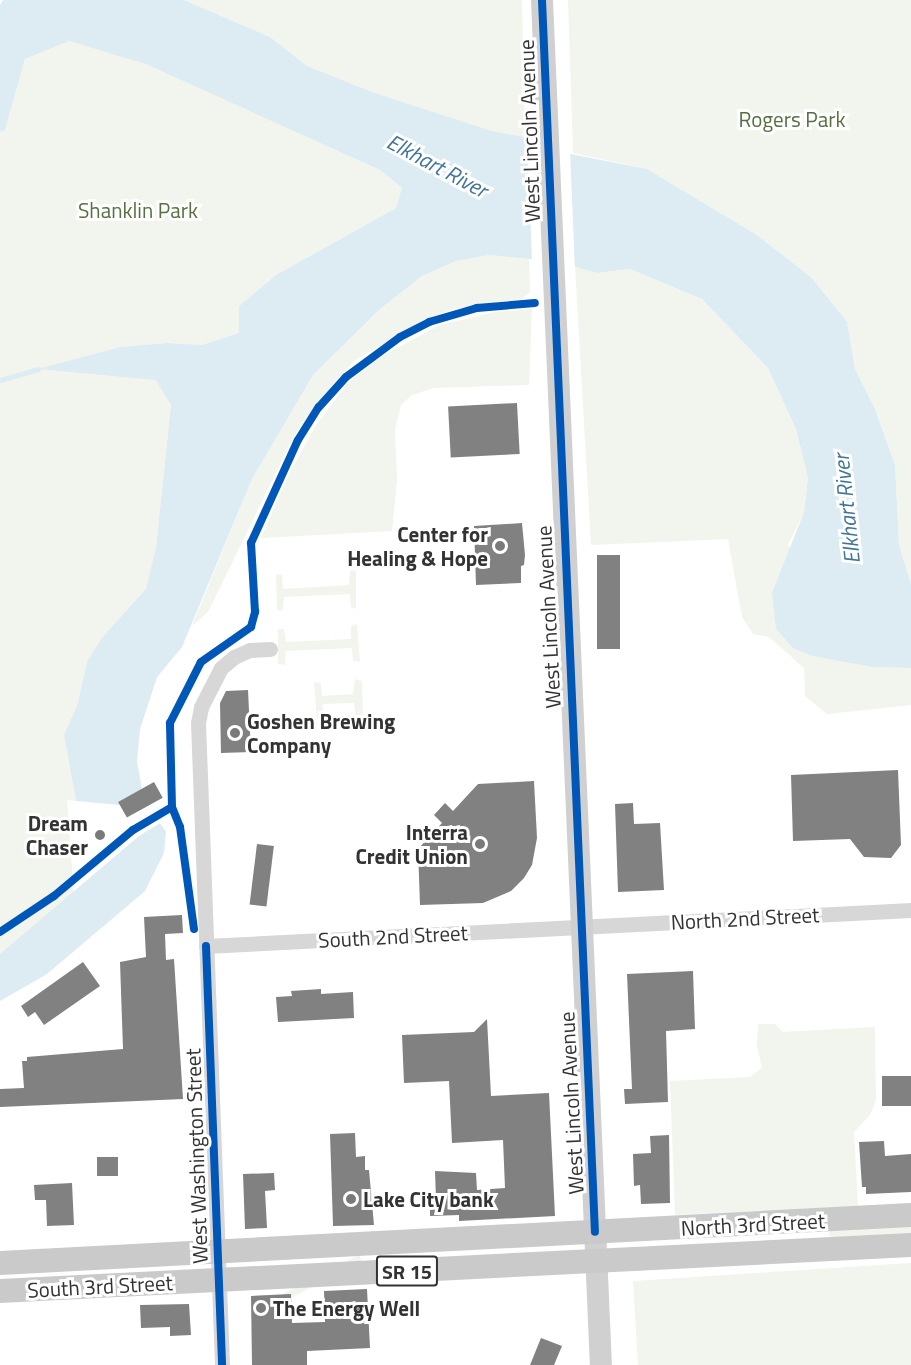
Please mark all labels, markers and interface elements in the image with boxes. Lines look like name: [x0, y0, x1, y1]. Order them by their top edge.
street label: West Lincoln Avenue: [513, 39, 545, 223]
park label: Rogers Park: [738, 106, 846, 132]
water label: Elkhart River: [382, 128, 492, 204]
park label: Shanklin Park: [78, 197, 198, 223]
water label: Elkhart River: [828, 453, 866, 565]
place label: Center for Healing & Hope: [347, 521, 488, 571]
street label: West Lincoln Avenue: [531, 525, 565, 709]
marker: Center for Healing & Hope: [493, 539, 507, 553]
place label: Goshen Brewing Company: [247, 708, 395, 758]
marker: Goshen Brewing Company: [228, 726, 242, 740]
place label: Dream Chaser: [26, 810, 88, 860]
place label: Interra Credit Union: [355, 819, 468, 869]
marker: Dream Chaser: [93, 828, 107, 842]
marker: Interra Credit Union: [473, 837, 487, 851]
street label: North 2nd Street: [670, 902, 820, 934]
street label: South 2nd Street: [318, 919, 468, 953]
street label: West Lincoln Avenue: [554, 1011, 588, 1195]
street label: West Washington Street: [180, 1048, 212, 1264]
place label: Lake City bank: [363, 1186, 494, 1212]
marker: Lake City bank: [344, 1192, 358, 1206]
street label: North 3rd Street: [680, 1208, 826, 1240]
road number: SR 15: [376, 1254, 438, 1288]
street label: South 3rd Street: [27, 1270, 173, 1302]
place label: The Energy Well: [273, 1295, 420, 1321]
marker: The Energy Well: [254, 1301, 268, 1315]

